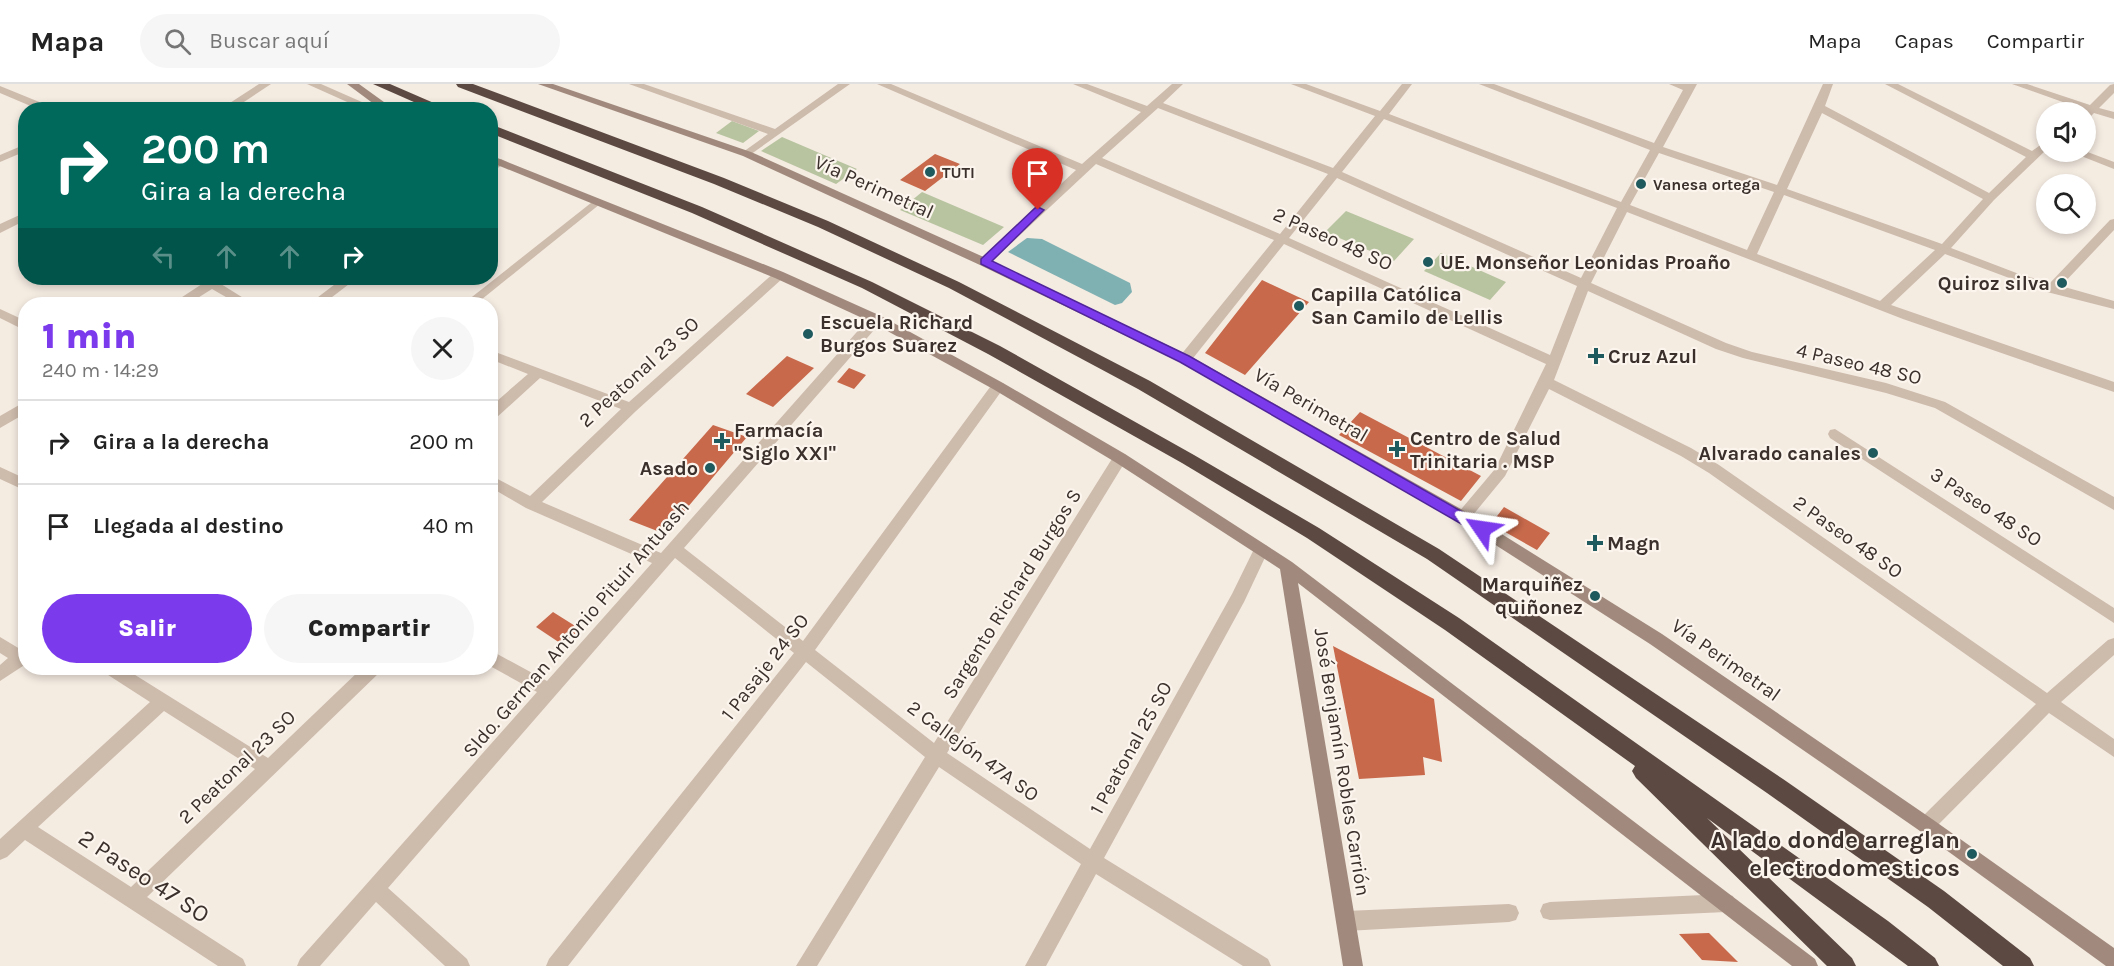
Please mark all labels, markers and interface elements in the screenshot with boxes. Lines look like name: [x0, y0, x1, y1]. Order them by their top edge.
search box: [140, 14, 560, 68]
text: Mapa: [30, 25, 104, 58]
icon: search: [161, 25, 194, 58]
text: Buscar aquí: [209, 28, 329, 54]
text: Mapa: [1808, 29, 1862, 53]
text: Capas: [1895, 29, 1954, 53]
text: Compartir: [1987, 29, 2084, 53]
map controls: [2036, 102, 2096, 234]
button: sound: [2036, 102, 2096, 162]
text: 200 m: [141, 124, 270, 174]
icon: right: [42, 126, 120, 204]
pin: [1012, 148, 1063, 210]
street label: Vía Perimetral: [811, 150, 937, 224]
icon: arrive: [1021, 157, 1054, 190]
place label: TUTI: [942, 163, 975, 182]
marker: TUTI: [923, 165, 937, 179]
button: search: [2036, 174, 2096, 234]
text: Gira a la derecha: [141, 175, 346, 207]
place label: Vanesa ortega: [1653, 175, 1760, 194]
marker: Vanesa ortega: [1634, 177, 1648, 191]
street label: 2 Paseo 48 SO: [1270, 202, 1396, 276]
icon: left: [147, 240, 180, 273]
icon: ahead: [210, 240, 243, 273]
icon: ahead: [273, 240, 306, 273]
icon: right: [336, 240, 369, 273]
place label: UE. Monseñor Leonidas Proaño: [1440, 251, 1731, 274]
marker: UE. Monseñor Leonidas Proaño: [1421, 255, 1435, 269]
place label: Quiroz silva: [1938, 272, 2050, 295]
marker: Quiroz silva: [2055, 276, 2069, 290]
place label: Capilla Católica San Camilo de Lellis: [1311, 283, 1503, 329]
marker: Capilla Católica San Camilo de Lellis: [1292, 299, 1306, 313]
place label: Escuela Richard Burgos Suarez: [820, 311, 973, 357]
street label: 2 Peatonal 23 SO: [574, 312, 704, 432]
text: 1 min: [42, 315, 136, 357]
button: close: [411, 317, 474, 380]
marker: Escuela Richard Burgos Suarez: [801, 327, 815, 341]
street label: 4 Paseo 48 SO: [1794, 338, 1924, 390]
place label: Cruz Azul: [1608, 345, 1697, 368]
marker: Cruz Azul: [1589, 349, 1603, 363]
text: 240 m · 14:29: [42, 359, 159, 382]
street label: Vía Perimetral: [1250, 363, 1372, 447]
place label: Farmacía "Siglo XXI": [734, 419, 836, 465]
icon: right: [42, 426, 75, 459]
place label: Centro de Salud Trinitaria . MSP: [1410, 427, 1561, 473]
text: Gira a la derecha: [93, 429, 269, 455]
text: 200 m: [409, 429, 474, 455]
marker: Farmacía "Siglo XXI": [715, 434, 729, 448]
marker: Centro de Salud Trinitaria . MSP: [1388, 440, 1406, 458]
place label: Alvarado canales: [1698, 442, 1861, 465]
marker: Alvarado canales: [1866, 446, 1880, 460]
place label: Asado: [640, 457, 698, 480]
marker: Asado: [703, 461, 717, 475]
street label: 3 Paseo 48 SO: [1926, 462, 2046, 552]
street label: Sargento Richard Burgos S: [938, 485, 1086, 703]
street label: 2 Paseo 48 SO: [1789, 491, 1907, 583]
street label: Sldo. German Antonio Pituir Antuash: [458, 496, 694, 762]
position arrow: [1450, 497, 1514, 561]
icon: arrive: [42, 510, 75, 543]
text: Llegada al destino: [93, 513, 284, 539]
text: 40 m: [423, 513, 474, 539]
place label: Magn: [1607, 532, 1660, 555]
marker: Magn: [1588, 536, 1602, 550]
place label: Marquiñez quiñonez: [1482, 573, 1583, 619]
marker: Marquiñez quiñonez: [1588, 589, 1602, 603]
button: Salir: [42, 594, 252, 663]
button: Compartir: [264, 594, 474, 663]
street label: 1 Pasaje 24 SO: [716, 609, 814, 725]
street label: Vía Perimetral: [1667, 614, 1785, 706]
street label: José Benjamín Robles Carrión: [1309, 626, 1375, 898]
street label: 1 Peatonal 25 SO: [1085, 678, 1177, 818]
street label: 2 Callejón 47A SO: [903, 696, 1043, 806]
street label: 2 Peatonal 23 SO: [174, 705, 300, 829]
street label: 2 Paseo 47 SO: [73, 823, 215, 929]
place label: A lado donde arreglan electrodomesticos: [1711, 826, 1960, 882]
marker: A lado donde arreglan electrodomesticos: [1965, 847, 1979, 861]

